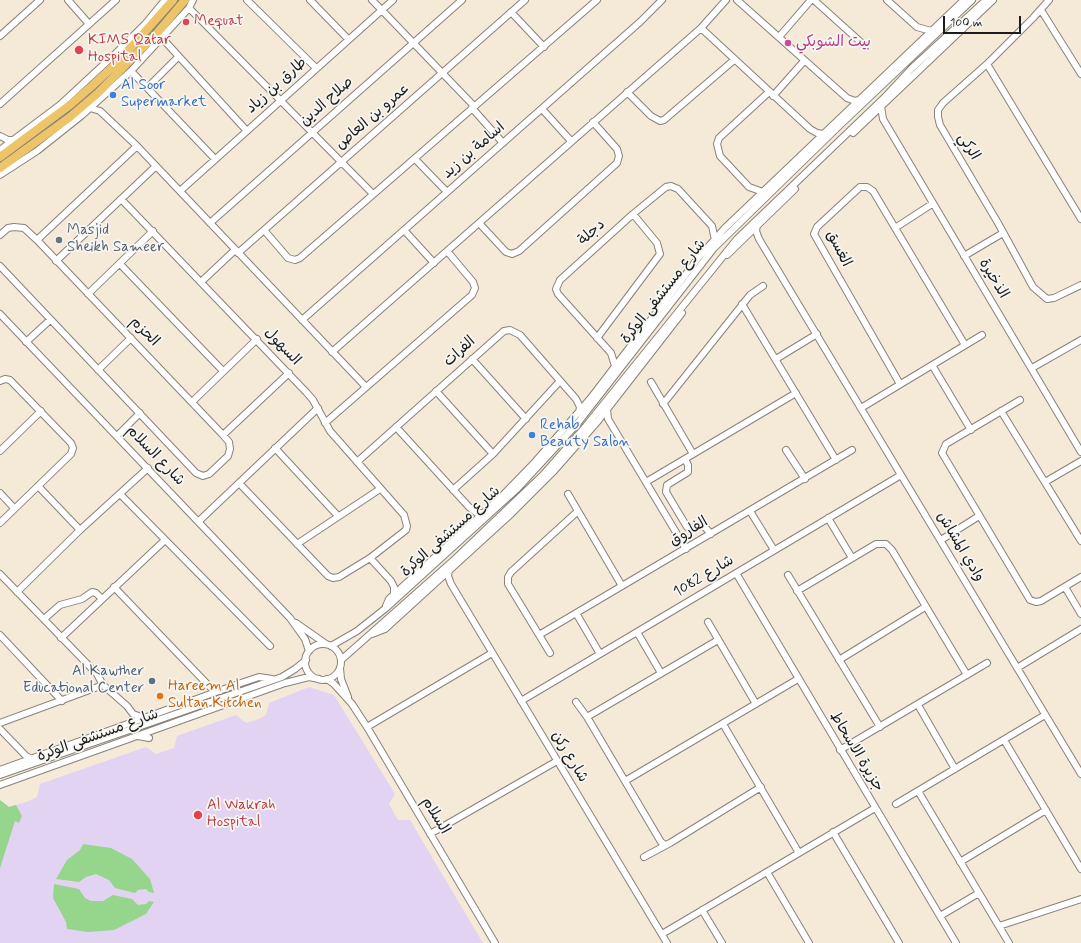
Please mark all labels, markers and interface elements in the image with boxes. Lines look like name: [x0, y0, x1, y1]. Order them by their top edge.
scale bar: [945, 8, 1023, 34]
place label: Mequat: [194, 13, 243, 31]
text: 100 m: [950, 15, 982, 31]
marker: Mequat: [181, 17, 191, 27]
place label: KIMS Qatar Hospital: [88, 32, 171, 67]
place label: بيت الشوبكي: [796, 34, 871, 52]
marker: بيت الشوبكي: [783, 38, 793, 48]
marker: KIMS Qatar Hospital: [73, 44, 85, 56]
street label: طارق بن زياد: [243, 54, 311, 118]
street label: صلاح الدين: [297, 73, 357, 131]
place label: Al Soor Supermarket: [121, 77, 207, 112]
street label: عمرو بن العاص: [332, 80, 414, 154]
marker: Al Soor Supermarket: [108, 90, 118, 100]
street label: اسامة بن زيد: [439, 119, 509, 183]
street label: الركي: [953, 130, 983, 164]
street label: دجلة: [575, 216, 609, 250]
place label: Masjid Sheikh Sameer: [67, 222, 164, 257]
street label: الغسق: [821, 228, 855, 270]
marker: Masjid Sheikh Sameer: [54, 235, 64, 245]
street label: شارع مستشفى الوكرة: [618, 236, 710, 348]
street label: الذخيرة: [974, 256, 1012, 302]
street label: الحزم: [125, 313, 163, 351]
street label: السهول: [260, 324, 304, 370]
street label: الفرات: [440, 333, 480, 371]
place label: Rehab Beauty Salon: [540, 417, 630, 452]
street label: شارع السلام: [122, 422, 188, 490]
marker: Rehab Beauty Salon: [527, 430, 537, 440]
street label: شارع مستشفى الوكرة: [398, 483, 504, 581]
street label: وادي المشاش: [932, 509, 988, 585]
street label: الفاروق: [666, 513, 712, 551]
street label: شارع 1082: [671, 552, 737, 602]
place label: Al Kawther Educational Center: [23, 663, 144, 698]
marker: Al Kawther Educational Center: [147, 676, 157, 686]
place label: Hareem Al Sultan Kitchen: [168, 678, 262, 713]
marker: Hareem Al Sultan Kitchen: [155, 691, 165, 701]
street label: شارع مستشفى الوكرة: [35, 706, 161, 766]
street label: جزيرة الاسحاط: [825, 709, 887, 795]
street label: شارع ركن: [547, 728, 591, 786]
street label: السلام: [417, 794, 453, 838]
place label: Al Wakrah Hospital: [207, 797, 276, 832]
marker: Al Wakrah Hospital: [192, 809, 204, 821]

